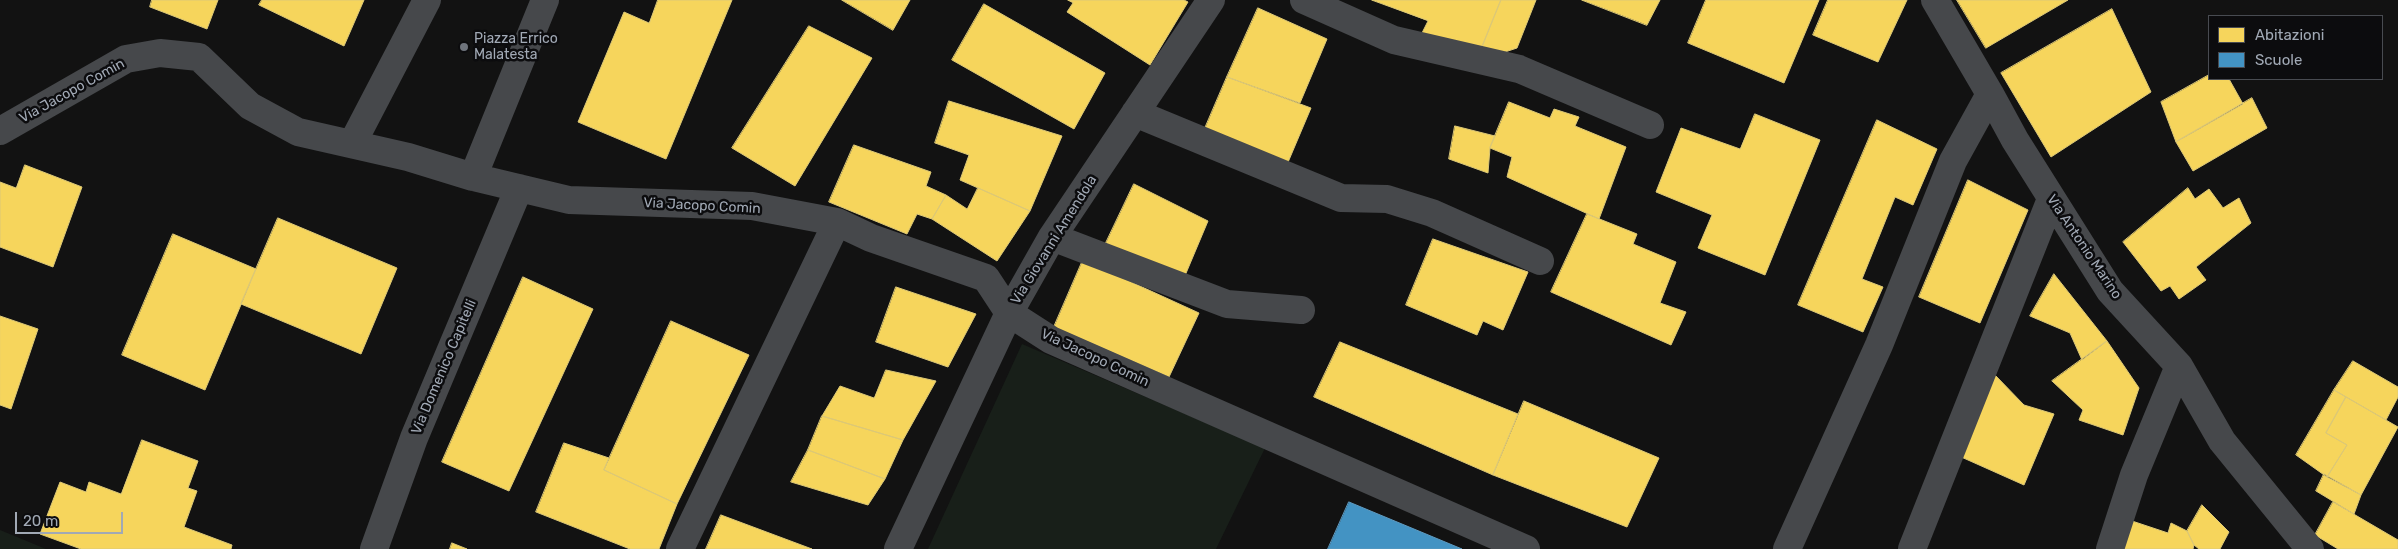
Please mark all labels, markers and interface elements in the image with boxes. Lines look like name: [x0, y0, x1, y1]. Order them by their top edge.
legend: [2208, 15, 2383, 80]
text: Abitazioni: [2255, 26, 2324, 44]
place label: Piazza Errico Malatesta: [474, 31, 558, 64]
marker: Piazza Errico Malatesta: [458, 41, 470, 53]
text: Scuole: [2255, 51, 2302, 69]
street label: Via Jacopo Comin: [17, 55, 127, 127]
street label: Via Giovanni Amendola: [1007, 172, 1101, 308]
street label: Via Antonio Marino: [2043, 192, 2125, 302]
street label: Via Jacopo Comin: [643, 195, 761, 217]
street label: Via Domenico Capitelli: [408, 297, 480, 437]
street label: Via Jacopo Comin: [1038, 326, 1152, 390]
scale bar: [18, 502, 125, 534]
text: 20 m: [23, 512, 58, 530]

